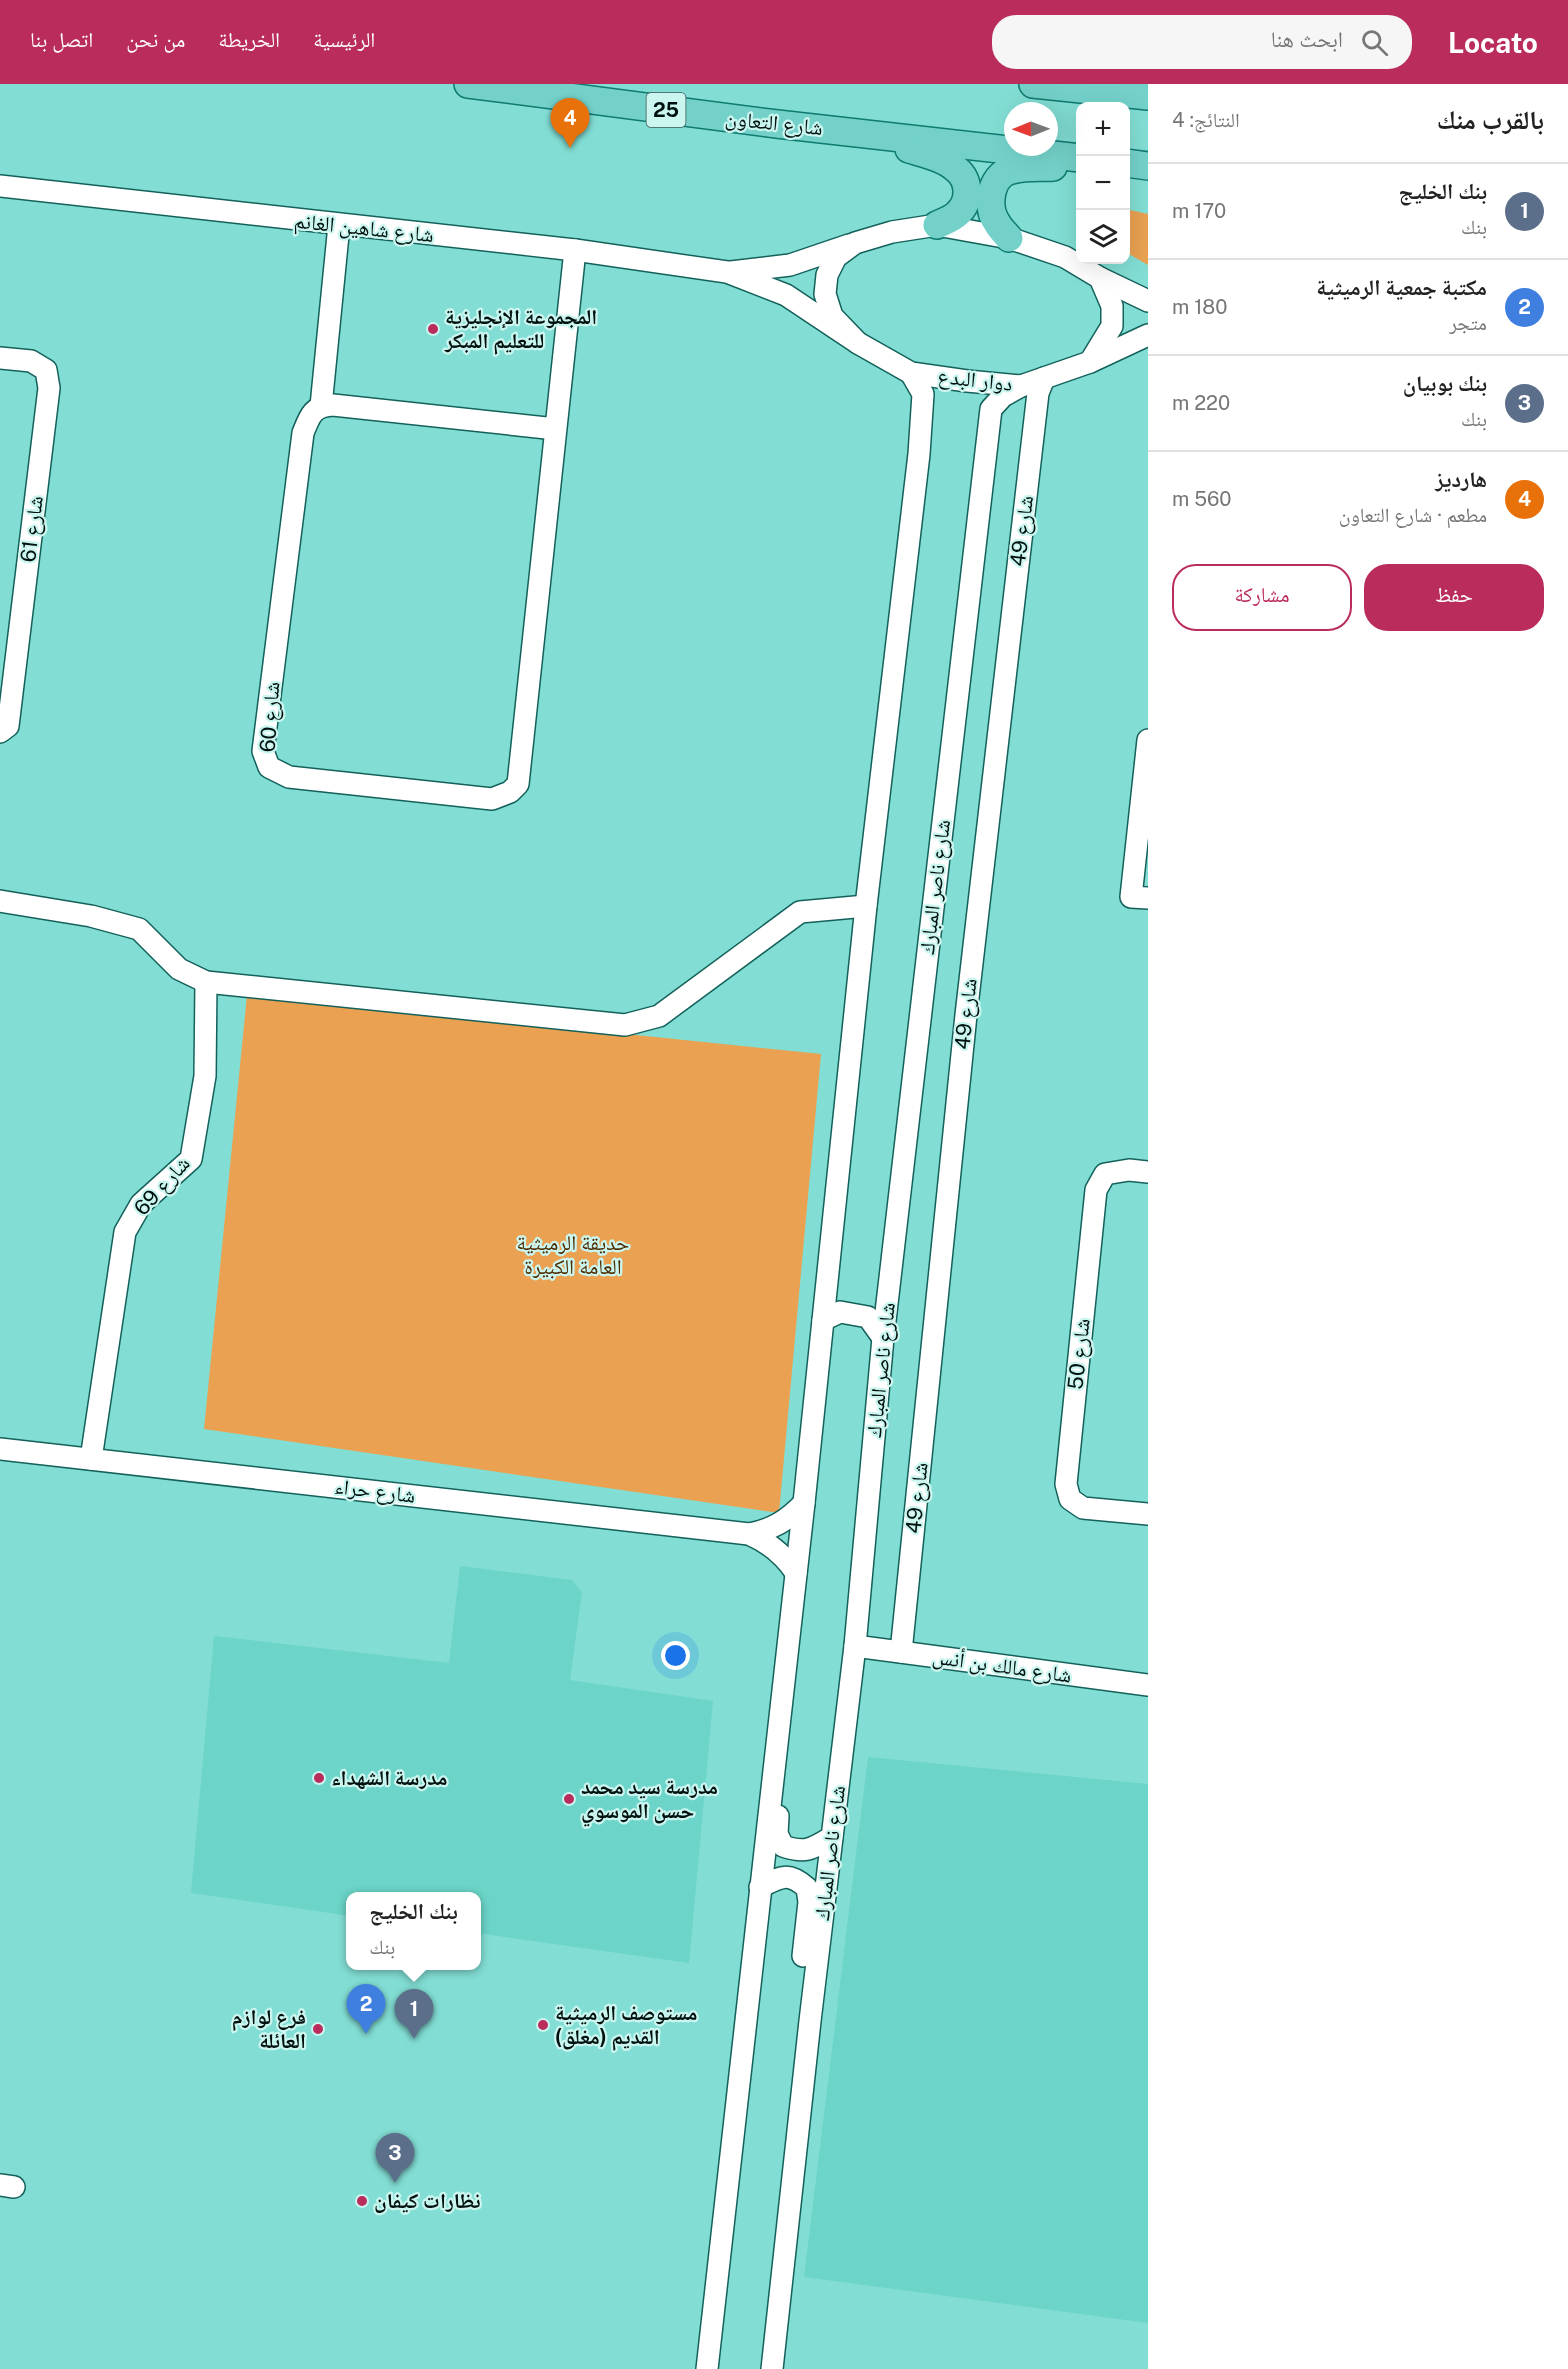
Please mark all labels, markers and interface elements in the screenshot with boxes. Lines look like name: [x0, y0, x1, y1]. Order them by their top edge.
search box: [992, 15, 1412, 69]
text: ابحث هنا: [1271, 26, 1343, 52]
icon: search: [1358, 26, 1391, 59]
text: Locato: [1448, 26, 1538, 59]
text: اتصل بنا: [30, 27, 93, 52]
text: من نحن: [126, 27, 185, 52]
text: الخريطة: [218, 27, 280, 52]
text: الرئيسية: [313, 27, 375, 52]
road number: 25: [646, 93, 686, 127]
pin: 4: [550, 98, 590, 148]
north arrow: [1004, 102, 1058, 156]
map controls: [1076, 102, 1130, 264]
button: +: [1076, 102, 1130, 156]
text: بالقرب منك: [1437, 104, 1544, 135]
street label: شارع التعاون: [724, 105, 824, 141]
text: النتائج: 4: [1172, 108, 1240, 132]
button: −: [1076, 156, 1130, 210]
text: بنك الخليج: [1398, 178, 1487, 204]
text: 170 m: [1172, 199, 1226, 223]
text: 1: [1520, 199, 1529, 223]
street label: شارع شاهين الغانم: [293, 208, 435, 249]
button: layers: [1076, 210, 1130, 264]
text: بنك: [1461, 215, 1487, 239]
text: مكتبة جمعية الرميثية: [1316, 274, 1487, 300]
text: 180 m: [1172, 295, 1227, 319]
text: 2: [1518, 295, 1531, 319]
place label: المجموعة الإنجليزية للتعليم المبكر: [444, 304, 597, 355]
text: متجر: [1449, 311, 1487, 335]
marker: المجموعة الإنجليزية للتعليم المبكر: [426, 322, 440, 336]
street label: دوار البدع: [936, 363, 1014, 397]
text: بنك بوبيان: [1403, 370, 1487, 396]
text: 220 m: [1172, 391, 1230, 415]
text: 3: [1518, 391, 1531, 415]
text: بنك: [1461, 407, 1487, 431]
text: هارديز: [1435, 466, 1487, 492]
text: 560 m: [1172, 487, 1232, 511]
text: 4: [1518, 487, 1531, 511]
street label: شارع 61: [15, 494, 49, 564]
street label: شارع 49: [1005, 494, 1039, 568]
text: مطعم · شارع التعاون: [1339, 503, 1487, 527]
button: مشاركة: [1172, 564, 1352, 631]
button: حفظ: [1364, 564, 1544, 631]
street label: شارع 60: [255, 681, 285, 753]
street label: شارع ناصر المبارك: [914, 818, 956, 956]
street label: شارع 49: [949, 977, 983, 1051]
street label: شارع 69: [129, 1151, 195, 1221]
park label: حديقة الرميثية العامة الكبيرة: [517, 1230, 629, 1279]
street label: شارع ناصر المبارك: [861, 1301, 901, 1439]
street label: شارع 50: [1062, 1317, 1096, 1391]
street label: شارع 49: [900, 1461, 934, 1535]
street label: شارع حراء: [333, 1473, 417, 1509]
your location: [661, 1641, 690, 1670]
street label: شارع مالك بن أنس: [931, 1643, 1073, 1689]
place label: مدرسة الشهداء: [331, 1765, 447, 1790]
marker: مدرسة الشهداء: [312, 1771, 326, 1785]
place label: مدرسة سيد محمد حسن الموسوي: [581, 1774, 718, 1827]
street label: شارع ناصر المبارك: [809, 1784, 851, 1922]
marker: مدرسة سيد محمد حسن الموسوي: [562, 1792, 576, 1806]
popup: [346, 1892, 481, 1970]
text: بنك الخليج: [369, 1898, 458, 1924]
text: بنك: [369, 1935, 395, 1959]
pin: 2: [346, 1984, 386, 2034]
pin: 1: [394, 1990, 434, 2039]
place label: مستوصف الرميثية القديم (مغلق): [555, 2000, 698, 2051]
place label: فرع لوازم العائلة: [232, 2004, 306, 2053]
marker: مستوصف الرميثية القديم (مغلق): [536, 2018, 550, 2032]
marker: فرع لوازم العائلة: [311, 2022, 325, 2036]
pin: 3: [376, 2134, 414, 2183]
place label: نظارات كيفان: [374, 2188, 480, 2213]
marker: نظارات كيفان: [355, 2194, 369, 2208]

